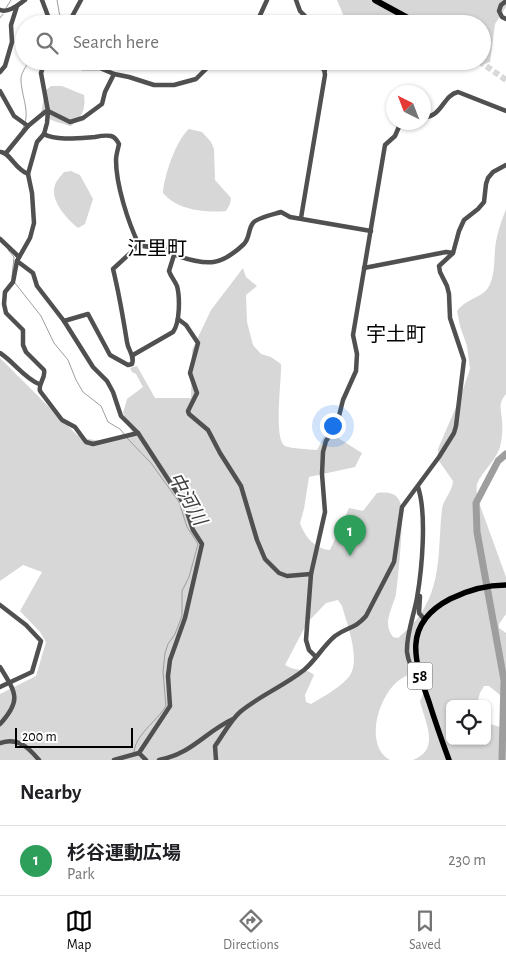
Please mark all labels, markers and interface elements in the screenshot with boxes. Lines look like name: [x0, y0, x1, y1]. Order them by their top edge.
search box: [15, 15, 491, 70]
icon: search: [33, 29, 61, 57]
text: Search here: [73, 33, 159, 52]
north arrow: [386, 85, 431, 130]
district label: 江里町: [127, 238, 187, 259]
district label: 宇土町: [366, 323, 426, 345]
your location: [320, 413, 346, 439]
water label: 中河川: [165, 469, 211, 530]
pin: 1: [334, 515, 366, 556]
road number: 58: [408, 662, 432, 689]
map controls: [446, 700, 491, 745]
button: locate: [446, 700, 491, 745]
scale bar: [15, 725, 132, 748]
text: 200 m: [22, 730, 57, 744]
text: Nearby: [20, 782, 81, 803]
text: 杉谷運動広場: [67, 844, 181, 863]
text: 1: [33, 852, 39, 868]
text: 230 m: [448, 852, 486, 868]
text: Park: [67, 866, 95, 882]
tab: Map: [65, 907, 93, 954]
tab: Directions: [223, 907, 279, 954]
tab: Saved: [409, 907, 441, 954]

